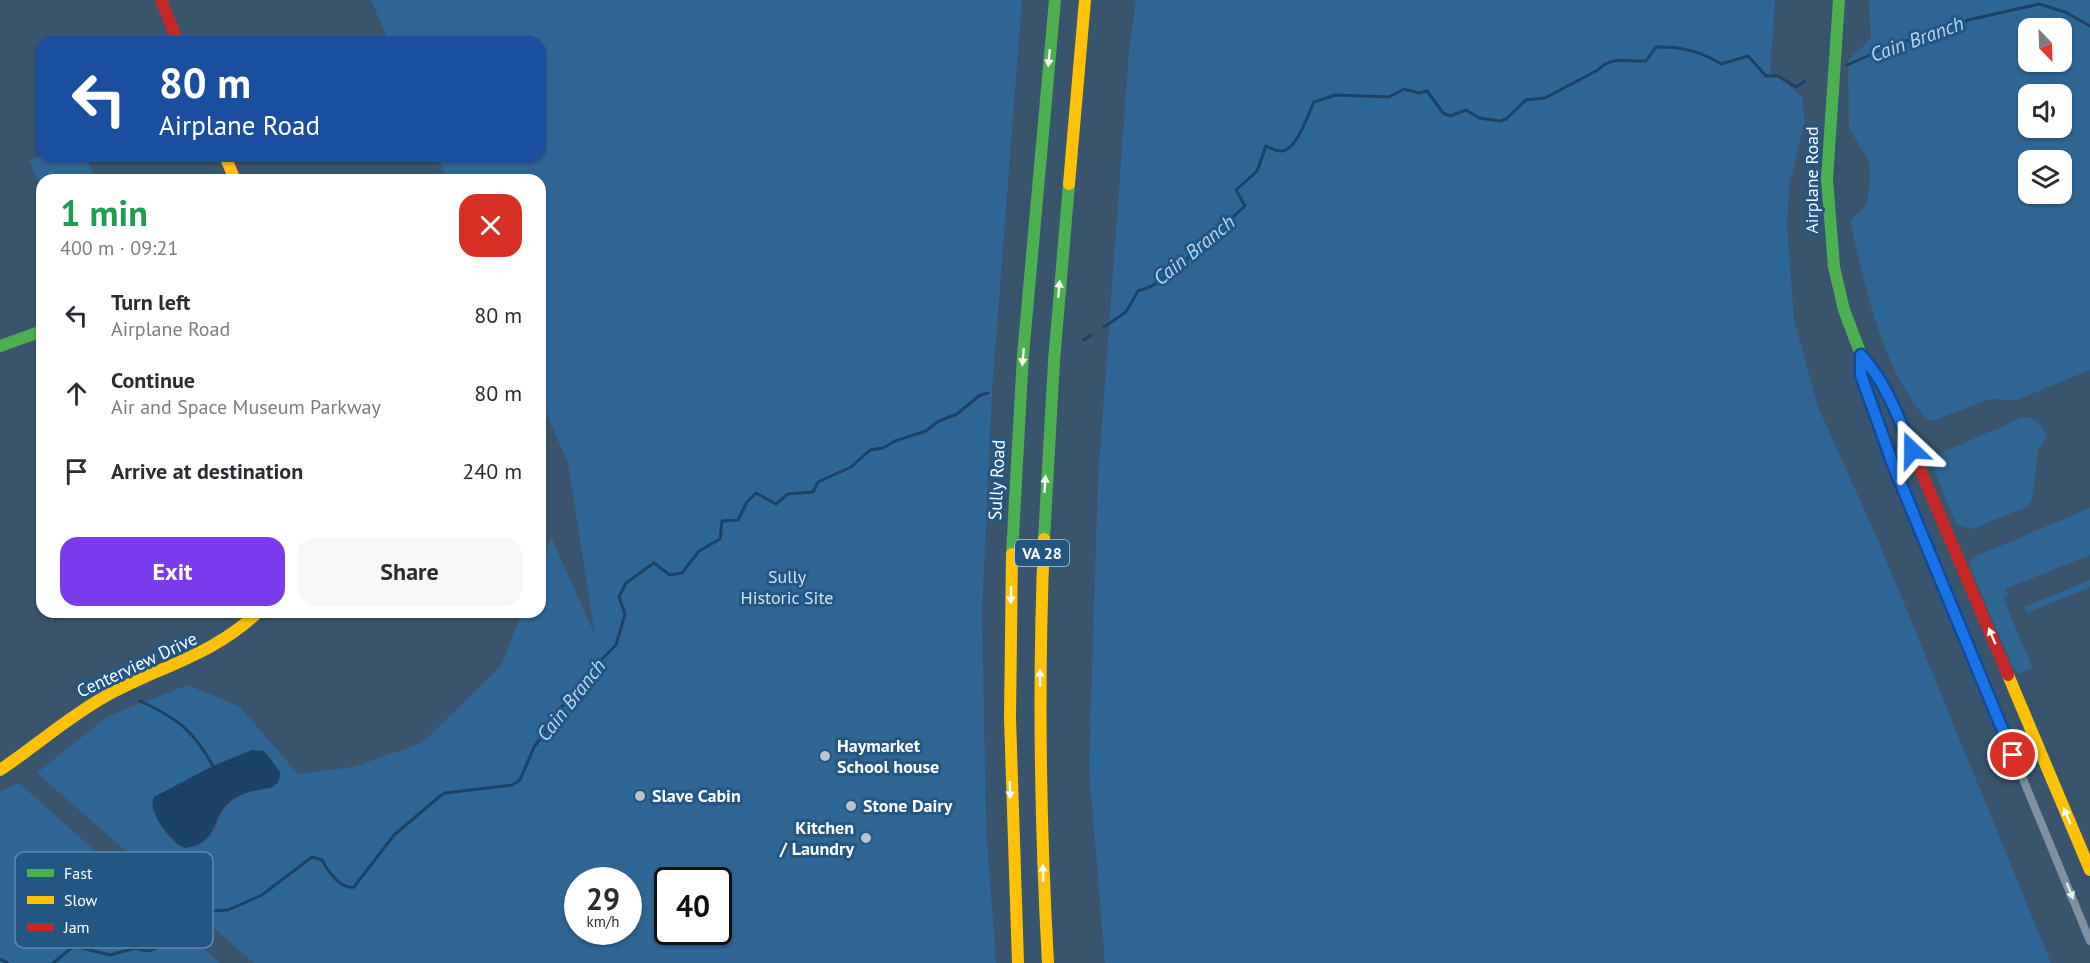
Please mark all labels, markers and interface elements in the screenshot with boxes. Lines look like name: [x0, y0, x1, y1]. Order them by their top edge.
water label: Cain Branch: [1867, 10, 1967, 68]
north arrow: [2018, 18, 2072, 72]
map controls: [2018, 18, 2072, 204]
one-way arrow: [1044, 49, 1054, 68]
text: 80 m: [159, 55, 251, 110]
icon: left: [60, 60, 138, 138]
button: sound: [2018, 84, 2072, 138]
text: Airplane Road: [159, 108, 320, 142]
street label: Airplane Road: [1800, 126, 1823, 234]
button: layers: [2018, 150, 2072, 204]
text: 1 min: [60, 189, 148, 236]
button: close: [459, 194, 522, 257]
water label: Cain Branch: [1148, 209, 1240, 291]
text: 400 m · 09:21: [60, 235, 178, 261]
one-way arrow: [1054, 280, 1064, 299]
text: Turn left: [111, 288, 191, 316]
icon: left: [60, 299, 93, 332]
text: 80 m: [474, 301, 522, 329]
text: Airplane Road: [111, 316, 230, 342]
one-way arrow: [1018, 348, 1027, 367]
text: Continue: [111, 366, 195, 394]
icon: ahead: [60, 377, 93, 410]
text: 80 m: [474, 379, 522, 407]
text: Air and Space Museum Parkway: [111, 394, 381, 420]
position arrow: [1880, 418, 1944, 482]
street label: Sully Road: [983, 439, 1010, 521]
icon: arrive: [60, 455, 93, 488]
text: Arrive at destination: [111, 457, 303, 485]
text: 240 m: [462, 457, 522, 485]
one-way arrow: [1040, 474, 1049, 493]
button: Exit: [60, 537, 285, 606]
button: Share: [297, 537, 522, 606]
road number: VA 28: [1015, 540, 1069, 566]
park label: Sully Historic Site: [741, 565, 833, 609]
one-way arrow: [1006, 586, 1015, 605]
street label: Centerview Drive: [73, 627, 201, 702]
one-way arrow: [1987, 627, 1997, 645]
water label: Cain Branch: [531, 654, 611, 746]
one-way arrow: [1035, 669, 1045, 688]
pin: [1987, 729, 2038, 780]
place label: Haymarket School house: [837, 734, 939, 778]
icon: arrive: [1996, 738, 2029, 771]
marker: Haymarket School house: [818, 749, 832, 763]
one-way arrow: [1005, 781, 1015, 800]
place label: Slave Cabin: [652, 784, 741, 807]
marker: Slave Cabin: [633, 789, 647, 803]
place label: Stone Dairy: [863, 794, 953, 817]
marker: Stone Dairy: [844, 799, 858, 813]
one-way arrow: [2062, 807, 2071, 825]
place label: Kitchen / Laundry: [779, 816, 854, 860]
marker: Kitchen / Laundry: [859, 831, 873, 845]
legend: [15, 852, 213, 948]
text: Fast: [64, 863, 93, 883]
one-way arrow: [1038, 864, 1048, 883]
speed limit sign: 40: [654, 867, 732, 945]
text: 29: [586, 879, 620, 918]
one-way arrow: [2065, 883, 2075, 901]
text: Slow: [64, 890, 98, 910]
text: km/h: [587, 912, 619, 931]
text: Jam: [63, 917, 90, 937]

